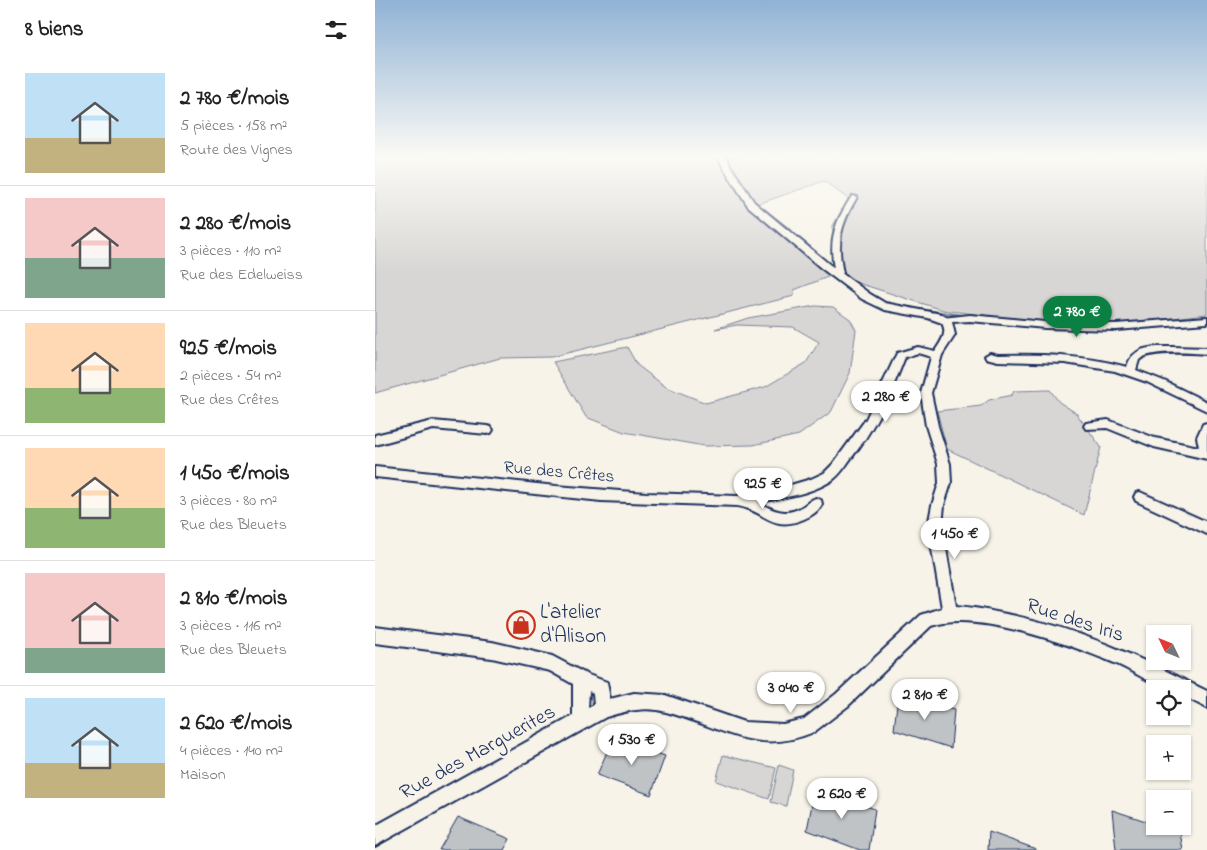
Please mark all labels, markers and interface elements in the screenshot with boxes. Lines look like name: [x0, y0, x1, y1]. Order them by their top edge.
text: 8 biens: [25, 15, 83, 45]
icon: filters: [322, 16, 350, 44]
text: 2 780 €/mois: [180, 84, 289, 114]
icon: home: [65, 93, 125, 153]
text: 5 pièces · 158 m²: [180, 114, 287, 138]
text: Route des Vignes: [180, 138, 293, 162]
text: 2 280 €/mois: [180, 209, 291, 239]
icon: home: [65, 218, 125, 278]
text: 3 pièces · 110 m²: [180, 239, 281, 263]
text: Rue des Edelweiss: [180, 263, 303, 287]
pin: 2 780 €: [1031, 296, 1123, 338]
text: 2 780 €: [1054, 300, 1100, 324]
text: 925 €/mois: [180, 334, 277, 364]
icon: home: [65, 343, 125, 403]
text: 2 pièces · 54 m²: [180, 364, 281, 388]
pin: 2 280 €: [840, 380, 932, 423]
text: 2 280 €: [862, 385, 910, 409]
text: Rue des Crêtes: [180, 388, 279, 412]
street label: Rue des Crêtes: [502, 455, 616, 491]
text: 1 450 €/mois: [180, 459, 290, 489]
icon: home: [65, 468, 125, 528]
pin: 925 €: [728, 468, 798, 510]
text: 925 €: [744, 472, 782, 496]
text: 3 pièces · 80 m²: [180, 489, 277, 513]
text: Rue des Bleuets: [180, 513, 287, 537]
pin: 1 450 €: [909, 518, 1001, 560]
text: 1 450 €: [932, 522, 978, 546]
text: 2 810 €/mois: [180, 584, 287, 614]
street label: Rue des Iris: [1022, 591, 1128, 651]
icon: home: [65, 593, 125, 653]
place label: L'atelier d'Alison: [540, 598, 606, 652]
shop icon: L'atelier d'Alison: [506, 610, 536, 640]
text: 3 pièces · 116 m²: [180, 614, 282, 638]
north arrow: [1146, 625, 1191, 670]
map controls: [1146, 625, 1191, 835]
text: Rue des Bleuets: [180, 638, 287, 662]
pin: 3 040 €: [745, 672, 837, 714]
text: 3 040 €: [768, 676, 814, 700]
pin: 2 810 €: [879, 678, 971, 721]
button: locate: [1146, 680, 1191, 725]
text: 2 810 €: [902, 683, 948, 707]
street label: Rue des Marguerites: [395, 698, 562, 810]
text: 2 620 €/mois: [180, 709, 293, 739]
icon: home: [65, 718, 125, 778]
pin: 1 530 €: [586, 724, 678, 766]
text: 1 530 €: [609, 728, 655, 752]
button: +: [1146, 735, 1191, 780]
text: 4 pièces · 140 m²: [180, 739, 283, 763]
text: Maison: [180, 763, 226, 787]
pin: 2 620 €: [796, 778, 888, 820]
text: 2 620 €: [817, 782, 867, 806]
button: −: [1146, 790, 1191, 835]

